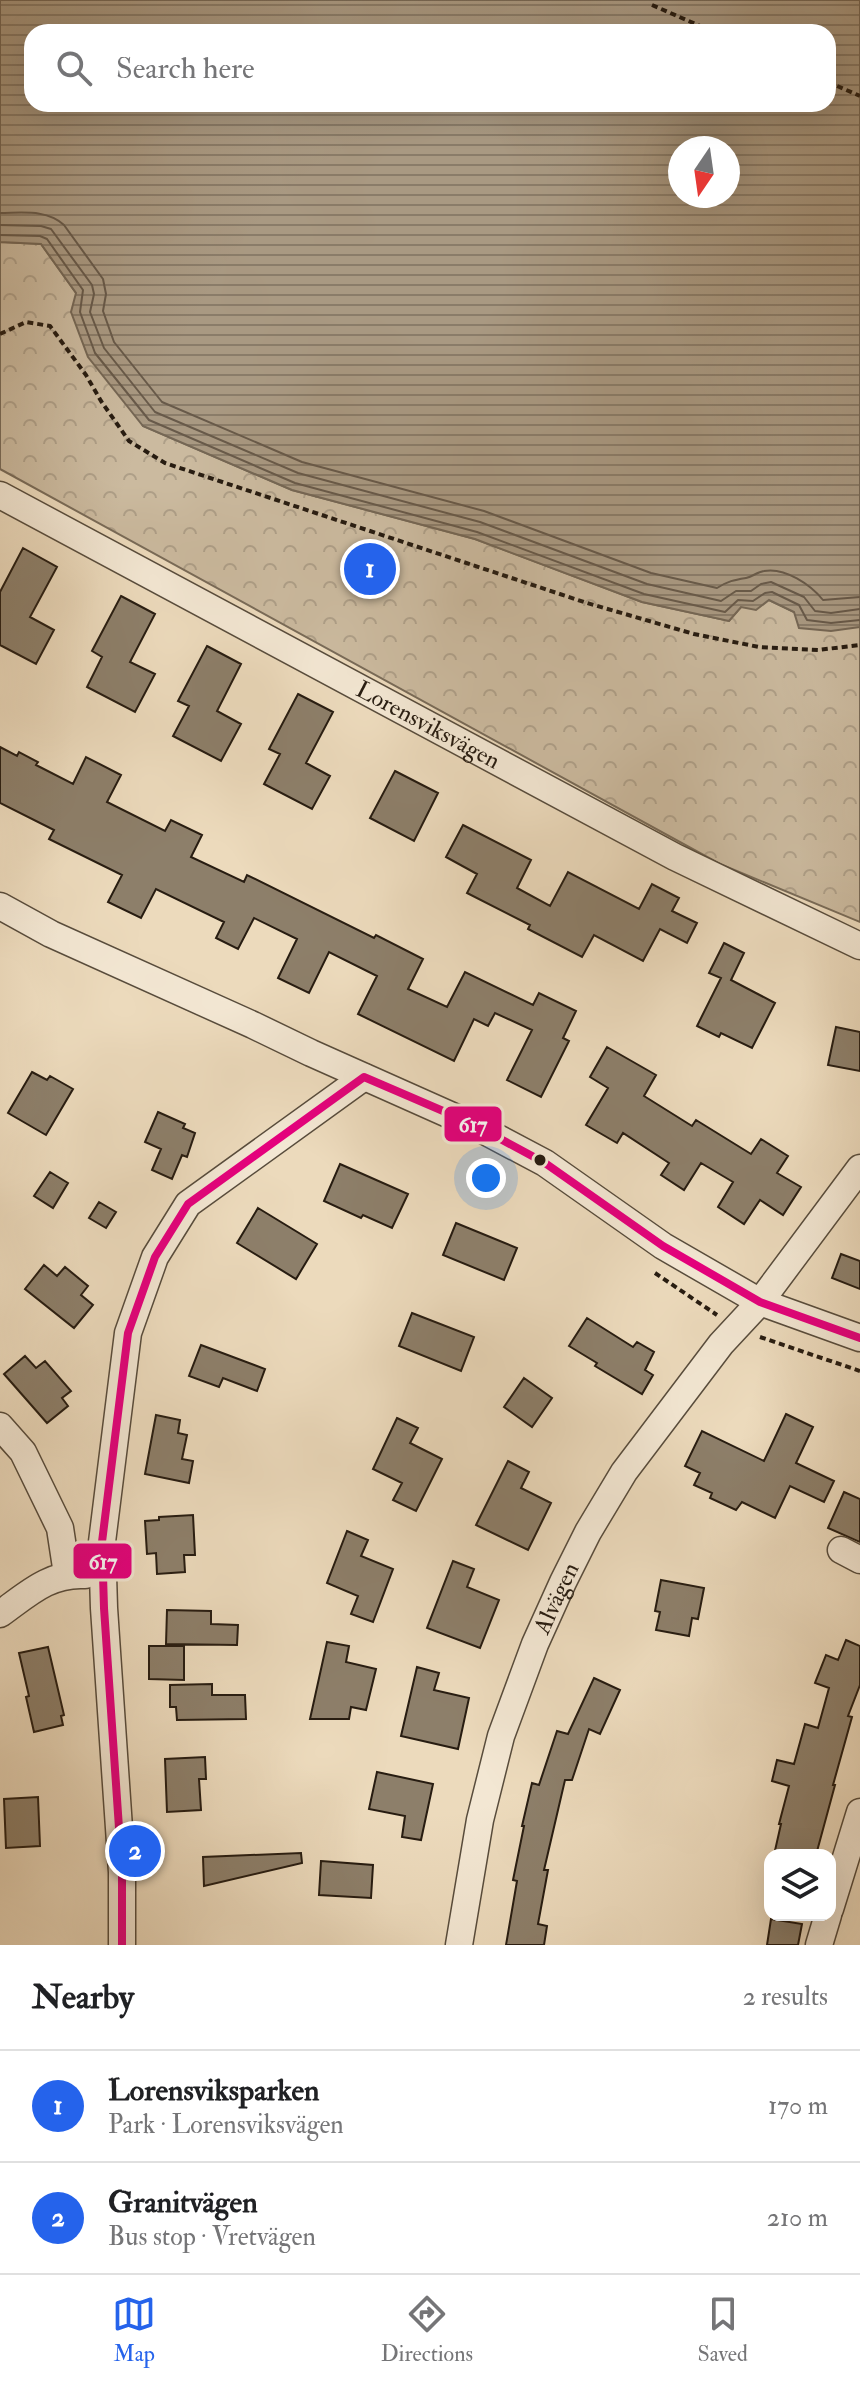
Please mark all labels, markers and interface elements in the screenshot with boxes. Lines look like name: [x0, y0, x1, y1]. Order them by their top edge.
search box: [24, 24, 836, 112]
icon: search: [52, 46, 96, 90]
text: Search here: [116, 50, 255, 87]
north arrow: [668, 136, 740, 208]
pin: 1: [344, 539, 396, 599]
street label: Lorensviksvägen: [351, 673, 506, 776]
line badge: 617: [443, 1105, 503, 1143]
text: 617: [459, 1111, 488, 1139]
unlabelled marker: [532, 1152, 548, 1168]
your location: [466, 1158, 506, 1198]
line badge: 617: [72, 1542, 133, 1580]
text: 617: [89, 1548, 118, 1576]
street label: Alvägen: [526, 1557, 586, 1640]
pin: 2: [109, 1821, 161, 1881]
map controls: [764, 1849, 836, 1921]
button: layers: [764, 1849, 836, 1921]
text: Nearby: [32, 1976, 134, 2019]
text: 2 results: [743, 1981, 828, 2013]
text: Lorensviksparken: [108, 2072, 319, 2109]
text: 1: [53, 2090, 63, 2122]
text: 170 m: [768, 2090, 828, 2122]
text: Park · Lorensviksvägen: [108, 2109, 344, 2141]
text: Granitvägen: [108, 2184, 258, 2221]
text: 2: [51, 2202, 65, 2234]
text: 210 m: [767, 2202, 828, 2234]
text: Bus stop · Vretvägen: [108, 2221, 316, 2253]
tab: Map: [112, 2292, 156, 2368]
tab: Directions: [381, 2292, 473, 2368]
tab: Saved: [698, 2292, 748, 2368]

